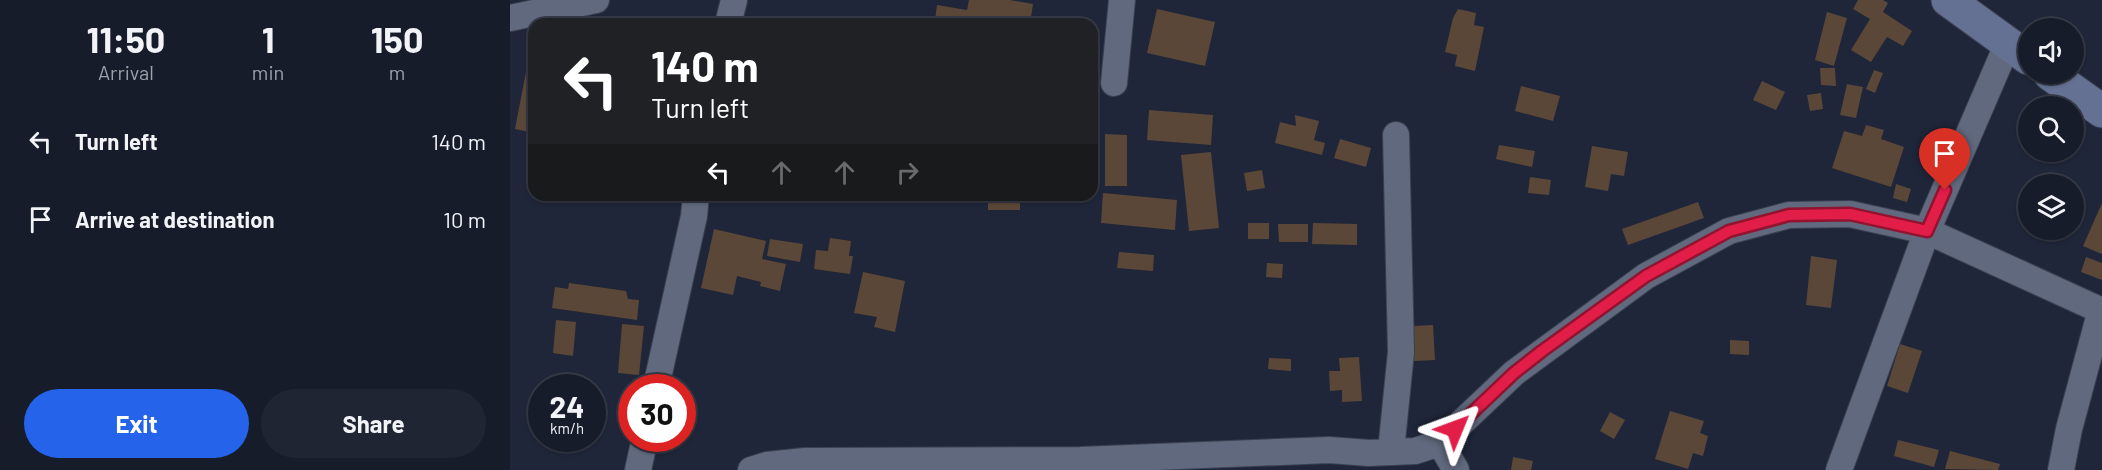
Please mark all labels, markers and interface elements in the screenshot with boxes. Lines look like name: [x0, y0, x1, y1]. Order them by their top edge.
text: 11:50: [87, 17, 165, 60]
text: 1: [262, 17, 274, 60]
text: 150: [371, 17, 423, 60]
map controls: [2018, 18, 2084, 240]
button: sound: [2018, 18, 2084, 84]
text: 140 m: [651, 40, 759, 90]
icon: left: [552, 42, 630, 120]
text: Arrival: [98, 60, 154, 84]
text: min: [252, 60, 284, 84]
text: m: [389, 60, 405, 84]
text: Turn left: [651, 91, 749, 123]
button: search: [2018, 96, 2084, 162]
icon: left: [24, 125, 57, 158]
text: Turn left: [75, 128, 158, 154]
text: 140 m: [431, 128, 486, 154]
pin: [1919, 128, 1970, 190]
icon: arrive: [1928, 137, 1961, 170]
icon: left: [702, 156, 735, 189]
icon: ahead: [765, 156, 798, 189]
icon: ahead: [828, 156, 861, 189]
icon: right: [891, 156, 924, 189]
button: layers: [2018, 174, 2084, 240]
icon: arrive: [24, 203, 57, 236]
text: Arrive at destination: [75, 206, 274, 232]
text: 10 m: [443, 206, 486, 232]
speed limit sign: 30: [618, 374, 696, 452]
text: 24: [550, 388, 584, 424]
button: Exit: [24, 389, 249, 458]
button: Share: [261, 389, 486, 458]
position arrow: [1423, 397, 1487, 461]
text: km/h: [550, 419, 584, 437]

